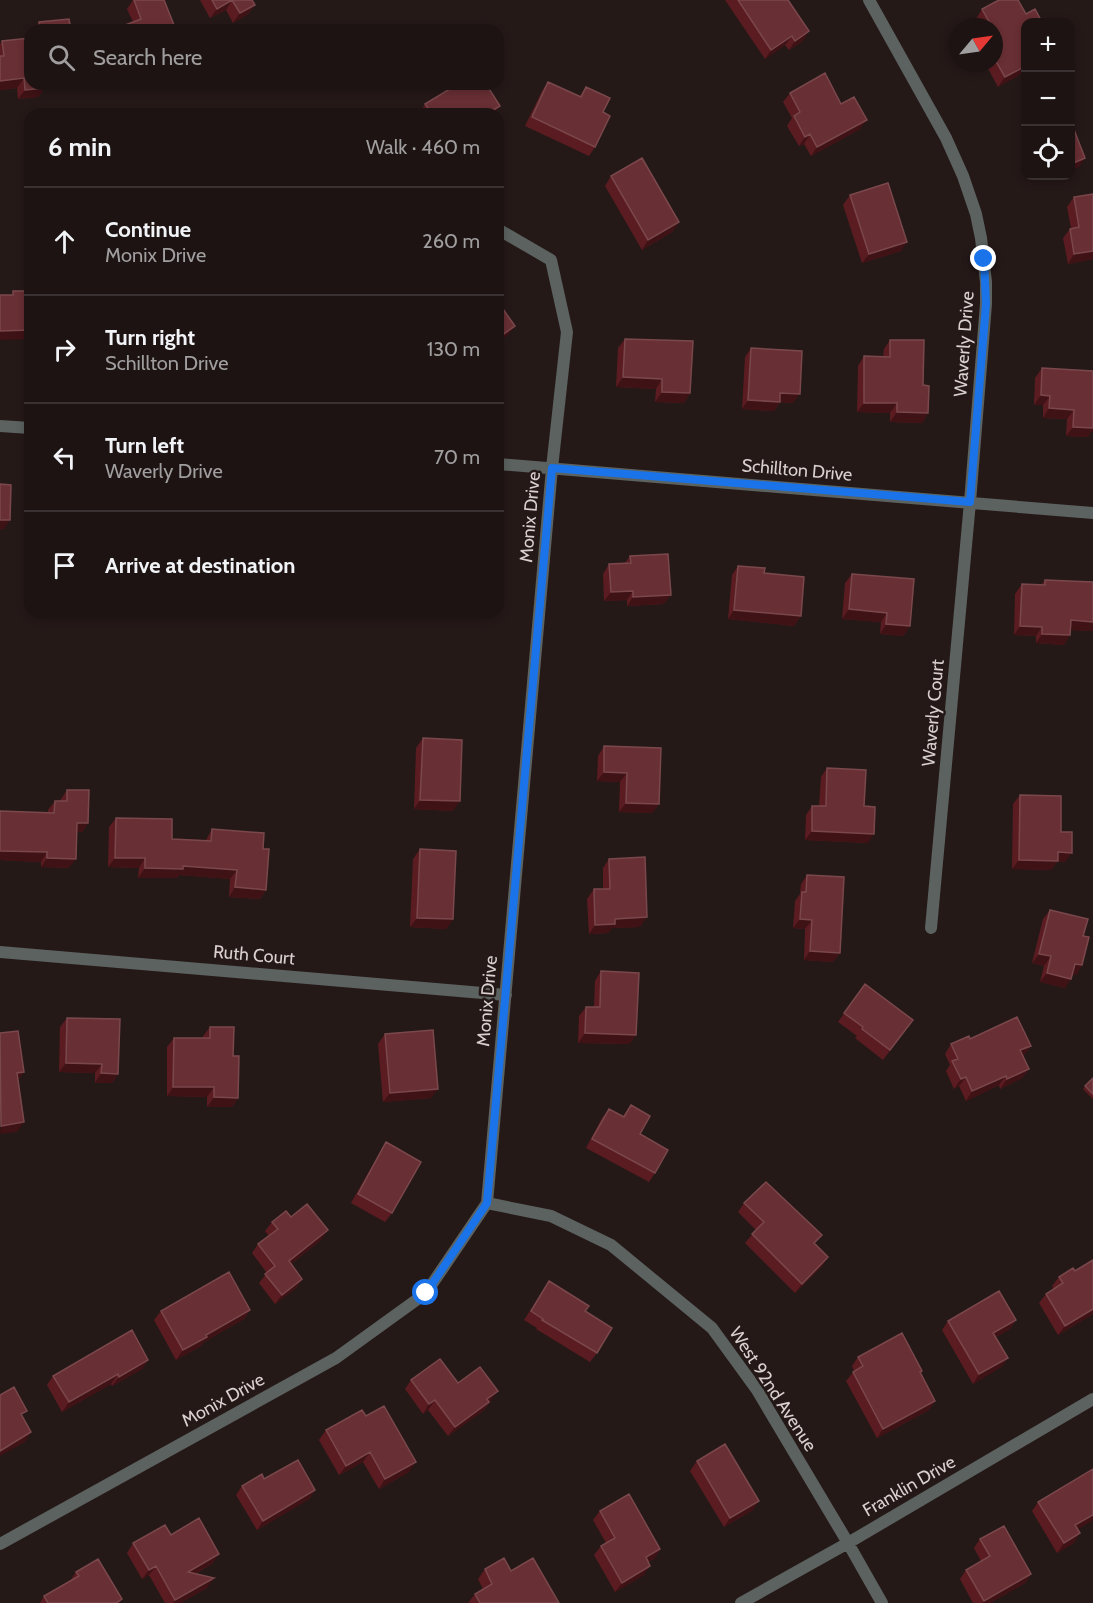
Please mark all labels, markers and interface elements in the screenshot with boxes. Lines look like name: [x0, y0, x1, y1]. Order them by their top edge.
north arrow: [949, 18, 1003, 72]
map controls: [1021, 18, 1075, 180]
button: +: [1021, 18, 1075, 72]
search box: [24, 24, 504, 90]
icon: search: [45, 41, 78, 74]
text: Search here: [93, 44, 202, 71]
button: −: [1021, 72, 1075, 126]
button: locate: [1021, 126, 1075, 180]
text: 6 min: [48, 131, 112, 163]
text: Walk · 460 m: [366, 135, 480, 159]
text: Continue: [105, 216, 191, 243]
icon: ahead: [48, 225, 81, 258]
text: 260 m: [422, 229, 480, 253]
text: Monix Drive: [105, 243, 206, 267]
route end: [970, 245, 996, 271]
street label: Waverly Drive: [949, 290, 979, 398]
text: Turn right: [105, 324, 195, 351]
icon: right: [48, 333, 81, 366]
text: 130 m: [427, 337, 480, 361]
text: Schillton Drive: [105, 351, 228, 375]
text: Turn left: [105, 432, 184, 459]
icon: left: [48, 441, 81, 474]
text: 70 m: [434, 445, 480, 469]
street label: Schillton Drive: [741, 454, 853, 486]
text: Waverly Drive: [105, 459, 223, 483]
street label: Monix Drive: [515, 471, 545, 563]
icon: arrive: [48, 549, 81, 582]
text: Arrive at destination: [105, 552, 295, 579]
street label: Waverly Court: [917, 659, 949, 767]
street label: Ruth Court: [212, 940, 296, 970]
street label: Monix Drive: [472, 955, 502, 1047]
route start: [412, 1279, 438, 1305]
street label: West 92nd Avenue: [725, 1323, 821, 1455]
street label: Monix Drive: [178, 1368, 268, 1432]
street label: Franklin Drive: [859, 1451, 959, 1521]

